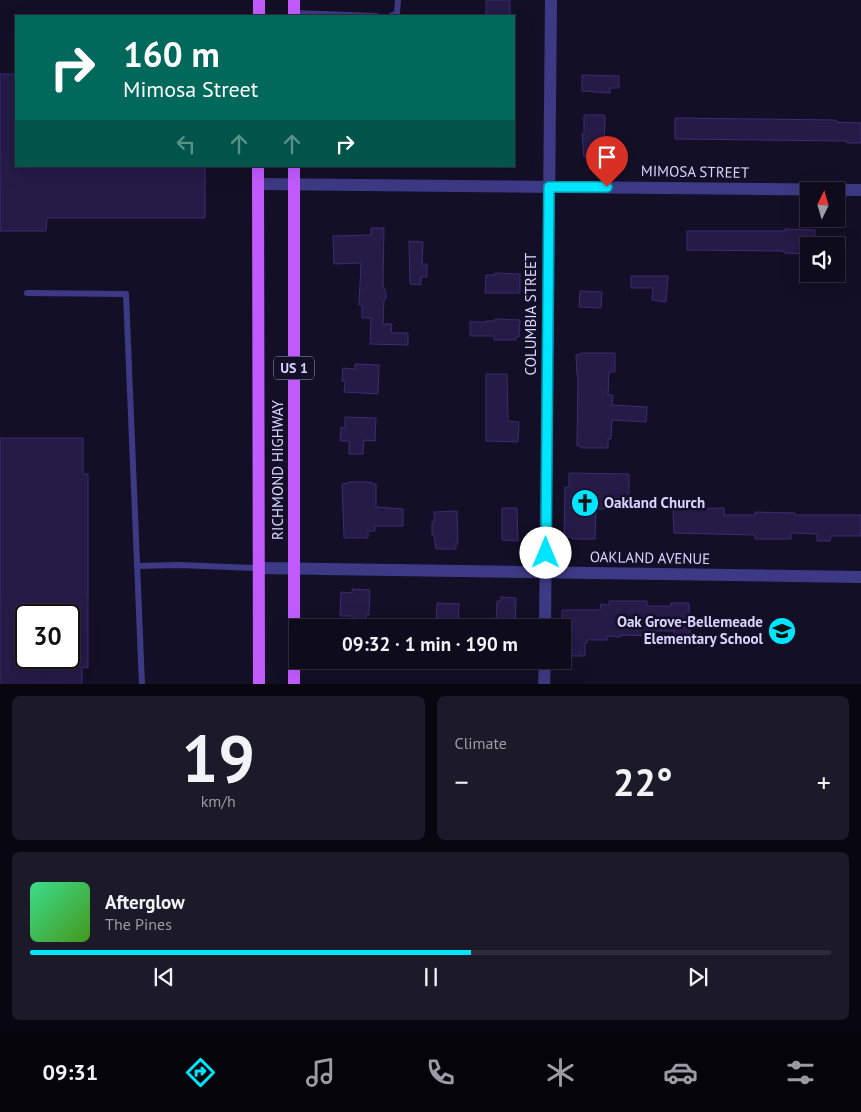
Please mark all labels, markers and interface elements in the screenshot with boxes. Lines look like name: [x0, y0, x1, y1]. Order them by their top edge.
text: 160 m: [123, 31, 220, 77]
icon: right: [40, 35, 105, 100]
text: Mimosa Street: [123, 75, 258, 103]
icon: left: [172, 130, 200, 158]
icon: ahead: [225, 130, 253, 158]
icon: ahead: [278, 130, 306, 158]
icon: right: [331, 130, 359, 158]
pin: [586, 136, 628, 187]
icon: arrive: [593, 143, 621, 171]
street label: MIMOSA STREET: [641, 161, 750, 182]
north arrow: [800, 182, 845, 228]
map controls: [800, 182, 845, 282]
button: sound: [800, 237, 845, 282]
street label: COLUMBIA STREET: [521, 252, 540, 375]
road number: US 1: [274, 356, 314, 379]
street label: RICHMOND HIGHWAY: [268, 399, 287, 540]
church icon: Oakland Church: [570, 488, 600, 518]
place label: Oakland Church: [604, 493, 705, 512]
position arrow: [519, 526, 571, 578]
street label: OAKLAND AVENUE: [590, 547, 710, 568]
speed limit sign: 30: [15, 604, 80, 669]
place label: Oak Grove-Bellemeade Elementary School: [617, 612, 764, 648]
school or university icon: Oak Grove-Bellemeade Elementary School: [767, 616, 797, 646]
text: 09:32 · 1 min · 190 m: [342, 632, 518, 656]
text: 19: [181, 716, 255, 800]
text: Climate: [455, 733, 507, 753]
text: 22°: [613, 757, 673, 806]
text: −: [455, 763, 469, 800]
text: +: [817, 763, 831, 800]
text: km/h: [201, 791, 236, 811]
text: Afterglow: [105, 890, 185, 914]
text: The Pines: [105, 914, 172, 934]
icon: previous: [150, 963, 178, 991]
icon: pause: [417, 963, 445, 991]
icon: next: [684, 963, 712, 991]
icon: directions: [183, 1055, 218, 1090]
icon: music: [303, 1055, 338, 1090]
icon: phone: [423, 1055, 458, 1090]
icon: climate: [543, 1055, 578, 1090]
icon: car: [663, 1055, 698, 1090]
icon: filters: [783, 1055, 818, 1090]
text: 09:31: [43, 1058, 98, 1086]

